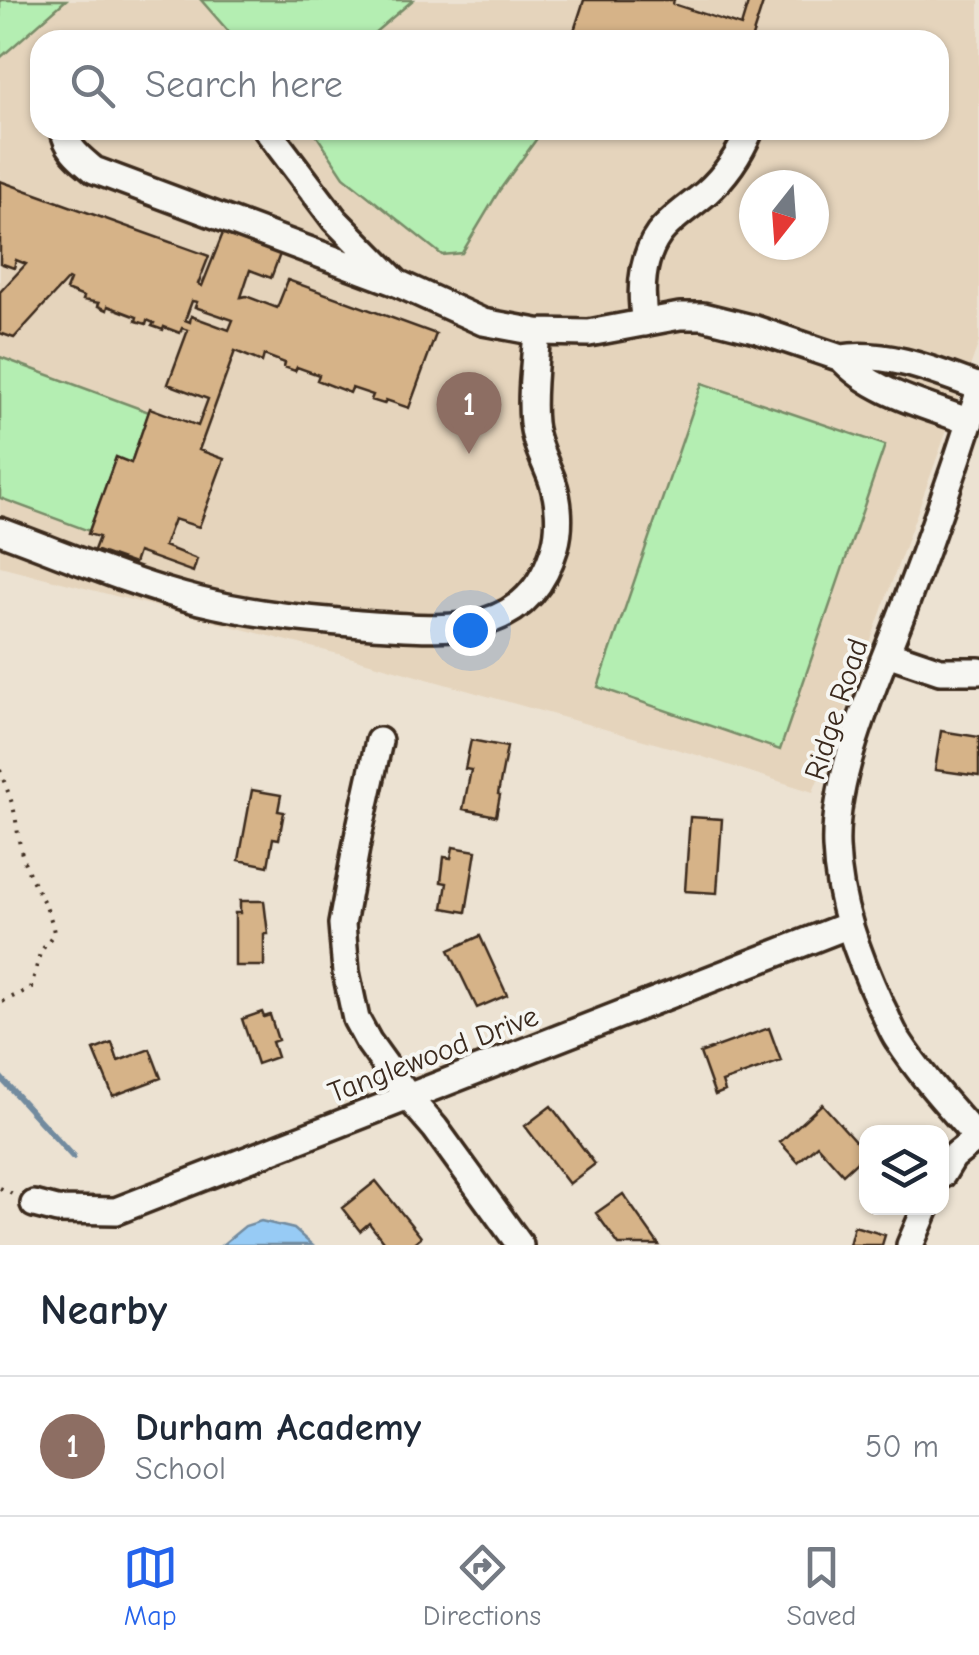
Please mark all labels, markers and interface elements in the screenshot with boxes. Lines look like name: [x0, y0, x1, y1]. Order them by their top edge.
search box: [30, 30, 949, 140]
icon: search: [65, 58, 120, 113]
text: Search here: [145, 63, 343, 107]
north arrow: [739, 170, 829, 260]
pin: 1: [436, 372, 502, 454]
your location: [445, 605, 496, 656]
street label: Ridge Road: [797, 634, 876, 784]
street label: Tanglewood Drive: [323, 998, 543, 1111]
map controls: [859, 1125, 949, 1215]
button: layers: [859, 1125, 949, 1215]
text: Nearby: [40, 1286, 167, 1335]
text: Durham Academy: [135, 1406, 421, 1450]
text: 1: [66, 1428, 79, 1465]
text: 50 m: [865, 1428, 939, 1465]
text: School: [135, 1450, 226, 1487]
tab: Map: [123, 1540, 178, 1632]
tab: Directions: [423, 1540, 541, 1632]
tab: Saved: [786, 1540, 856, 1632]

